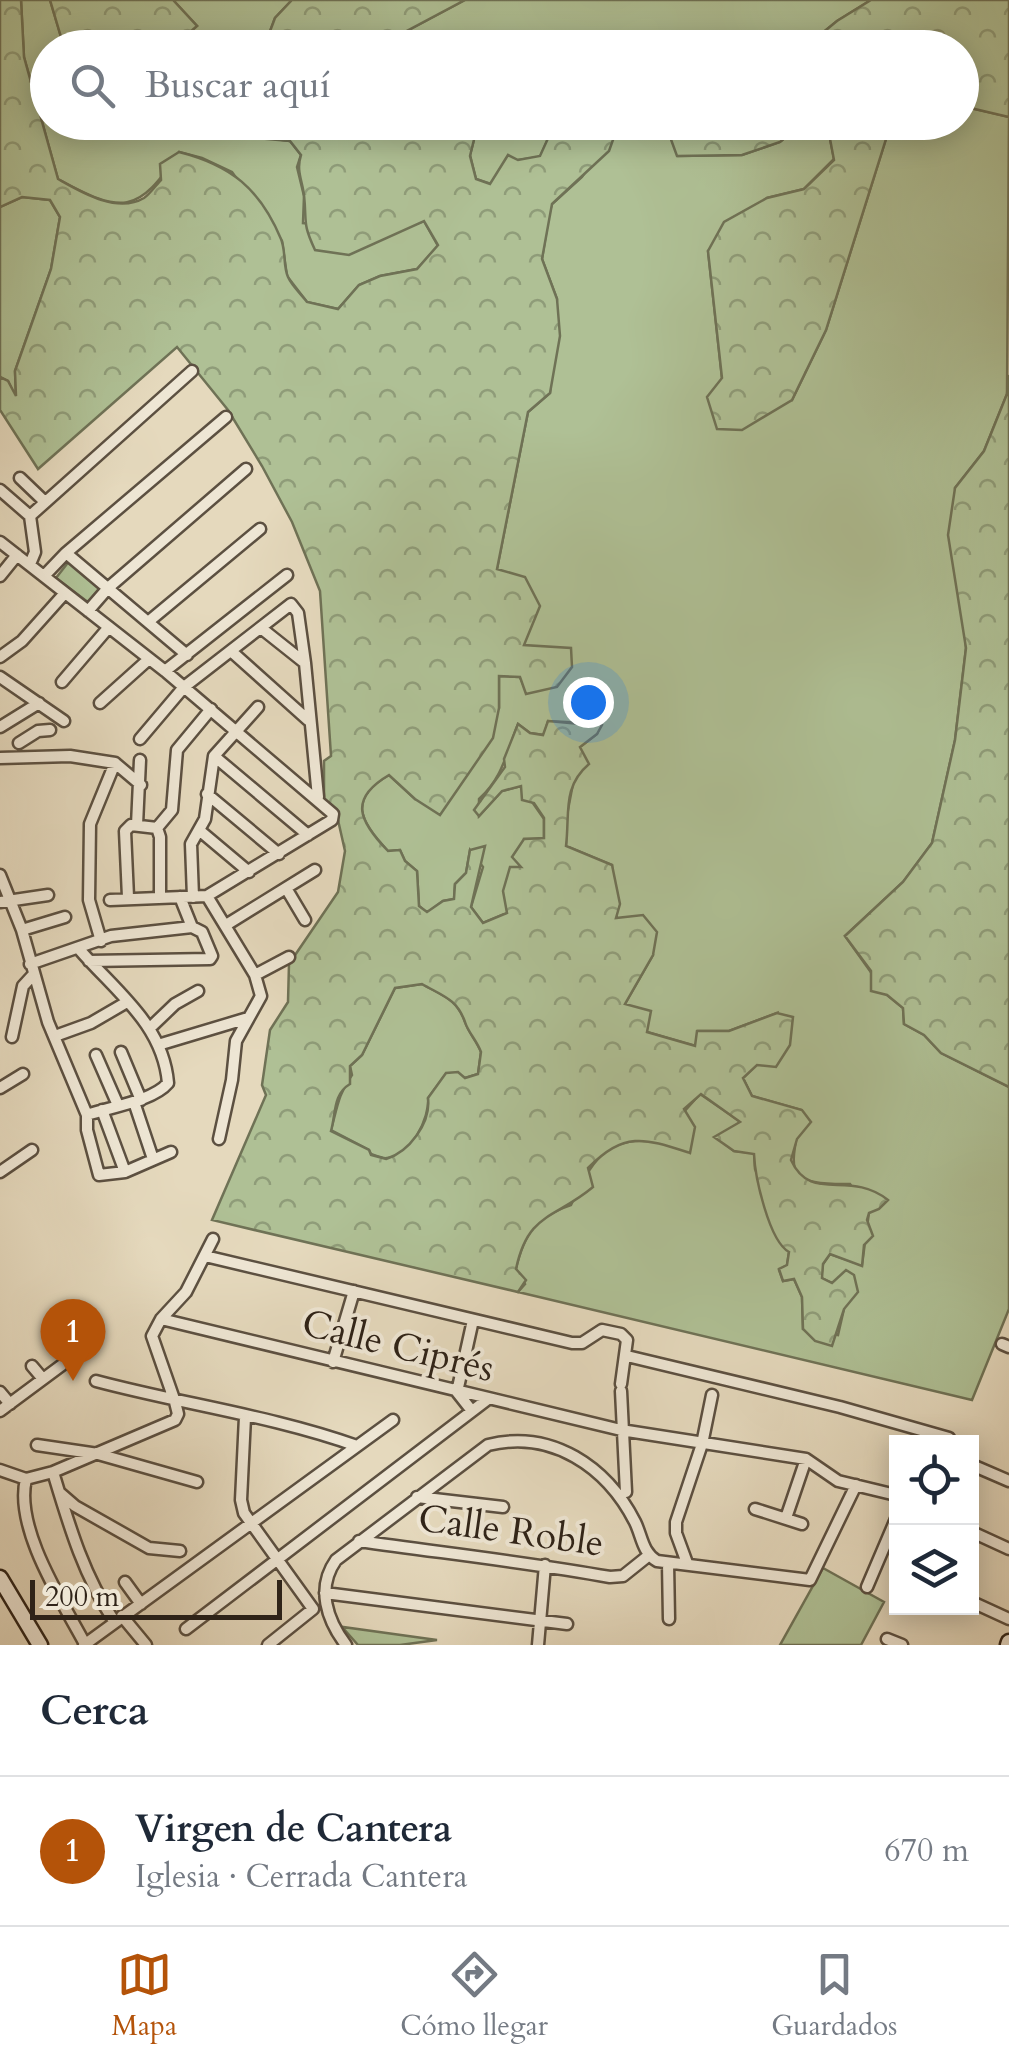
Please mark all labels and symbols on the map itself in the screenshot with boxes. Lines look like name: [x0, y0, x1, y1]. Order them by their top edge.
your location: [563, 677, 614, 728]
street label: Calle Ciprés: [297, 1297, 499, 1395]
pin: 1: [40, 1298, 106, 1381]
street label: Calle Roble: [415, 1492, 607, 1570]
scale bar: [30, 1575, 282, 1620]

